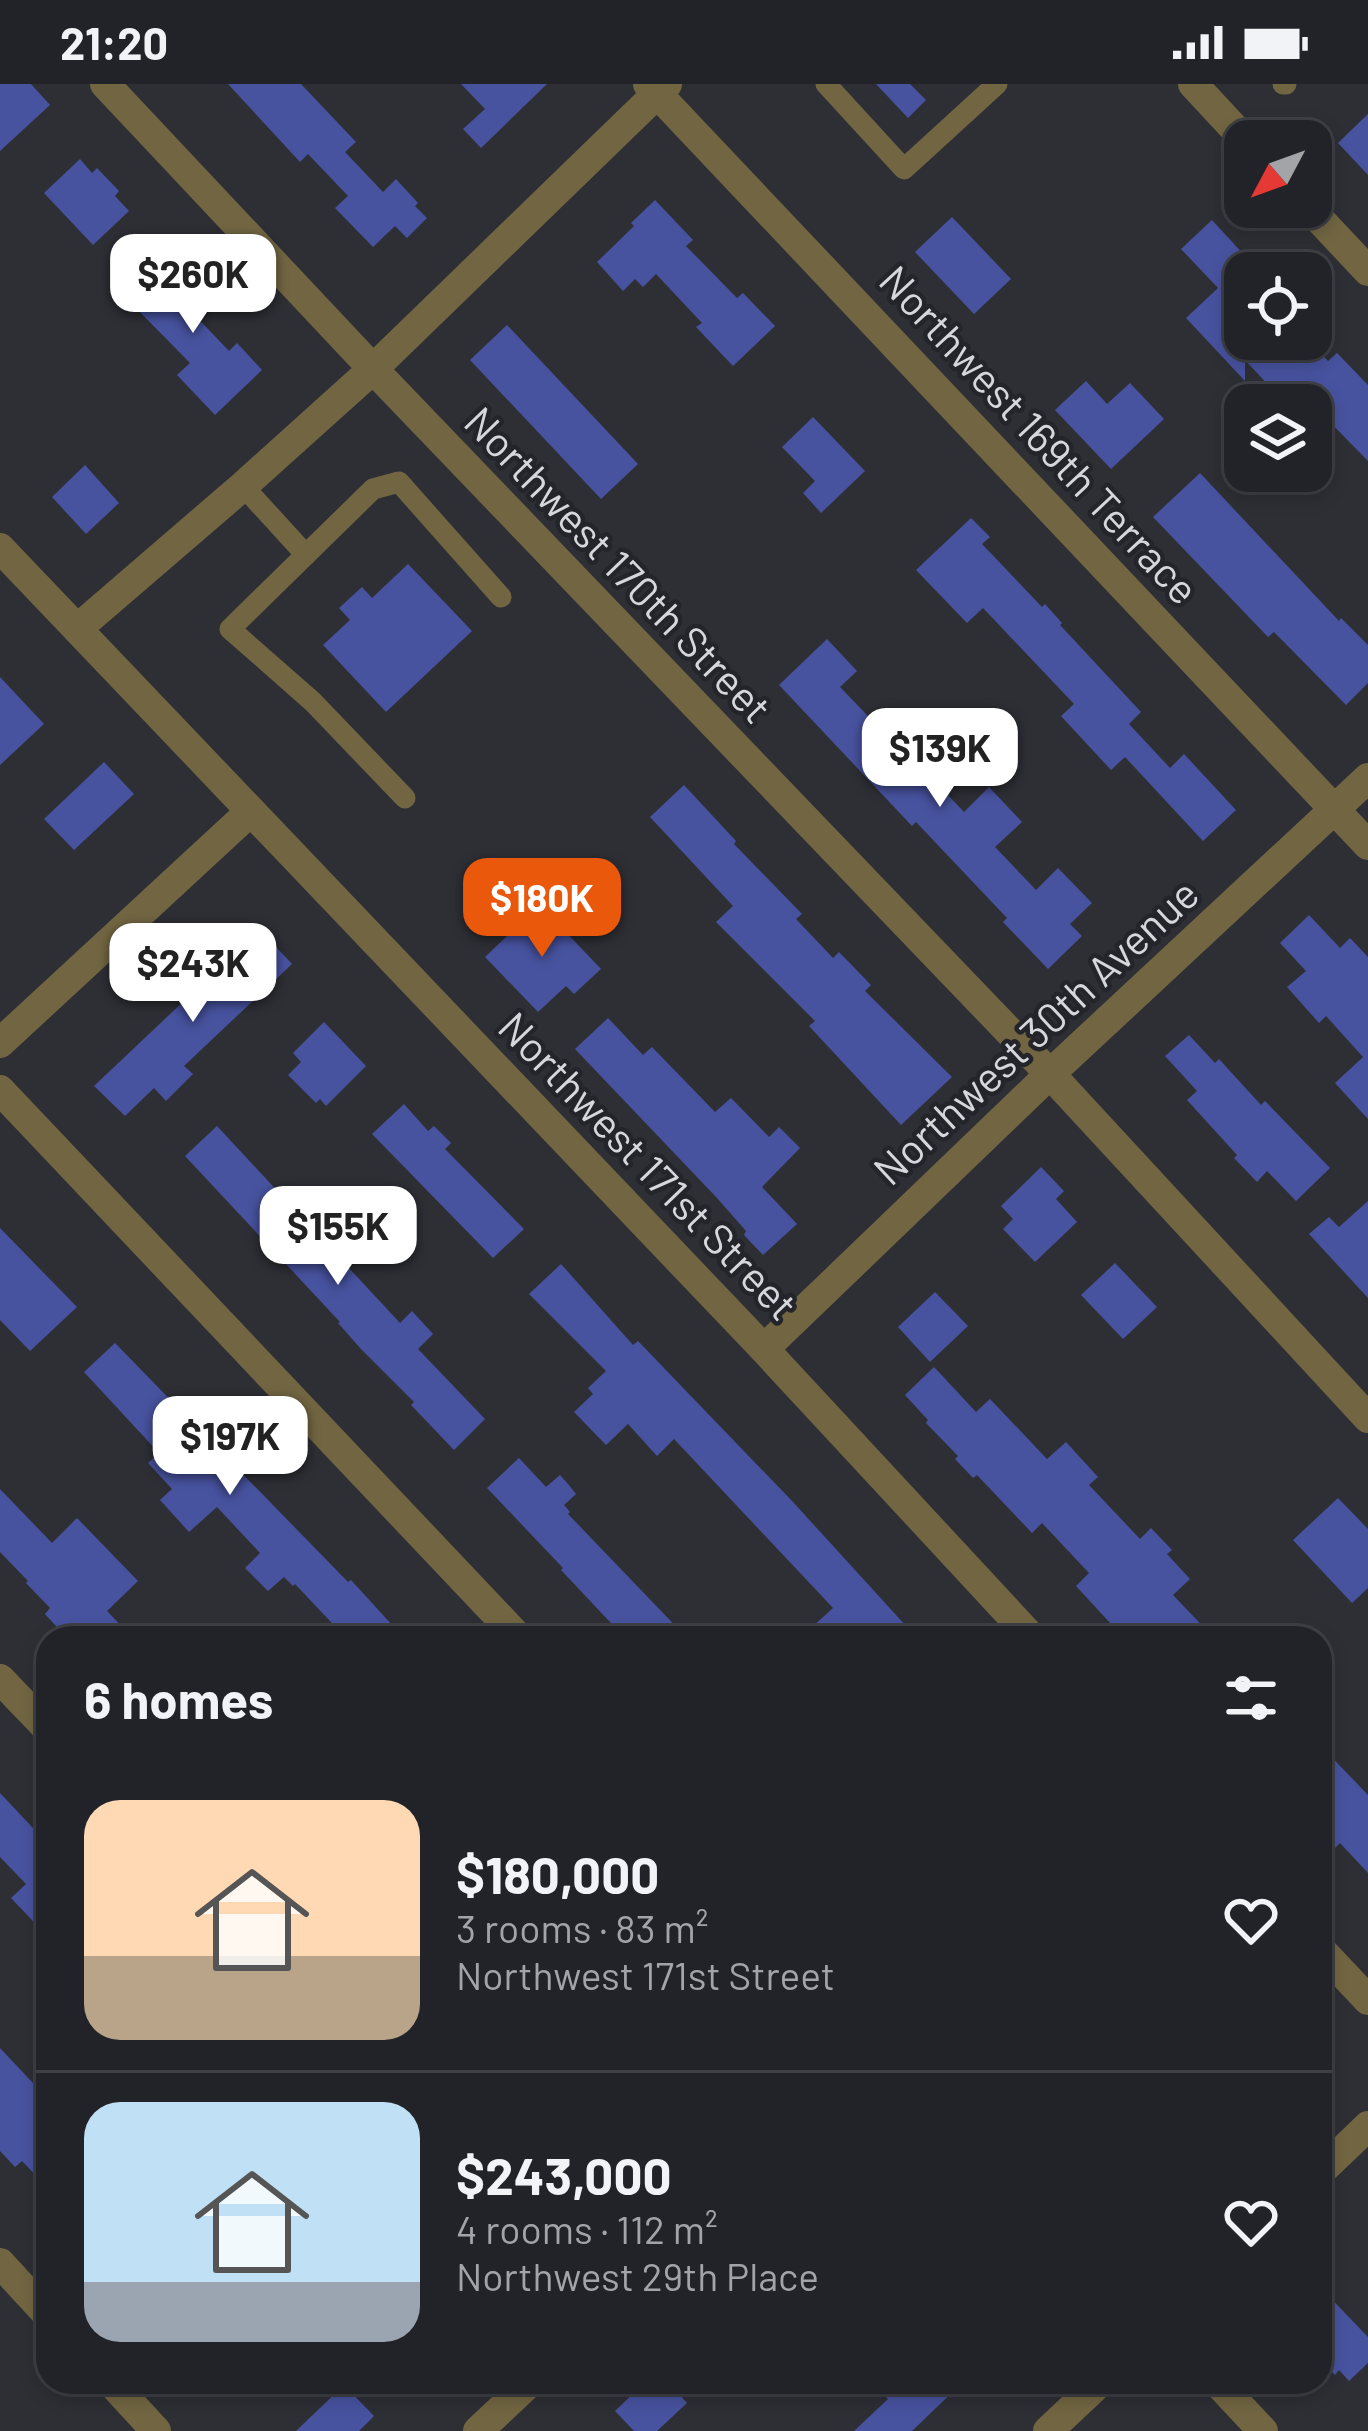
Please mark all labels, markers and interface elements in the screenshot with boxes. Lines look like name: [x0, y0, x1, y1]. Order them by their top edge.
text: 21:20: [60, 15, 168, 69]
north arrow: [1224, 120, 1332, 228]
map controls: [1224, 120, 1332, 492]
pin: $260K: [109, 234, 277, 336]
text: $260K: [137, 249, 249, 296]
button: locate: [1224, 252, 1332, 360]
street label: Northwest 169th Terrace: [871, 254, 1210, 613]
button: layers: [1224, 384, 1332, 492]
street label: Northwest 170th Street: [456, 395, 783, 732]
pin: $139K: [856, 708, 1024, 810]
text: $139K: [889, 723, 991, 770]
pin: $180K: [458, 858, 626, 960]
street label: Northwest 30th Avenue: [862, 867, 1207, 1194]
text: $180K: [490, 873, 594, 920]
pin: $243K: [109, 923, 277, 1025]
text: $243K: [136, 938, 250, 985]
street label: Northwest 171st Street: [490, 1000, 809, 1329]
pin: $155K: [254, 1186, 422, 1288]
text: $155K: [287, 1201, 389, 1248]
pin: $197K: [146, 1396, 314, 1498]
text: $197K: [180, 1411, 280, 1458]
icon: filters: [1218, 1665, 1284, 1731]
text: 6 homes: [84, 1668, 273, 1729]
text: $180,000: [456, 1843, 659, 1904]
icon: home: [180, 1848, 324, 1992]
icon: heart: [1218, 1887, 1284, 1953]
text: 3 rooms · 83 m²: [456, 1904, 708, 1951]
text: Northwest 171st Street: [456, 1951, 835, 1998]
text: $243,000: [456, 2144, 672, 2205]
icon: home: [180, 2150, 324, 2294]
icon: heart: [1218, 2189, 1284, 2255]
text: 4 rooms · 112 m²: [456, 2205, 718, 2252]
text: Northwest 29th Place: [456, 2252, 819, 2299]

